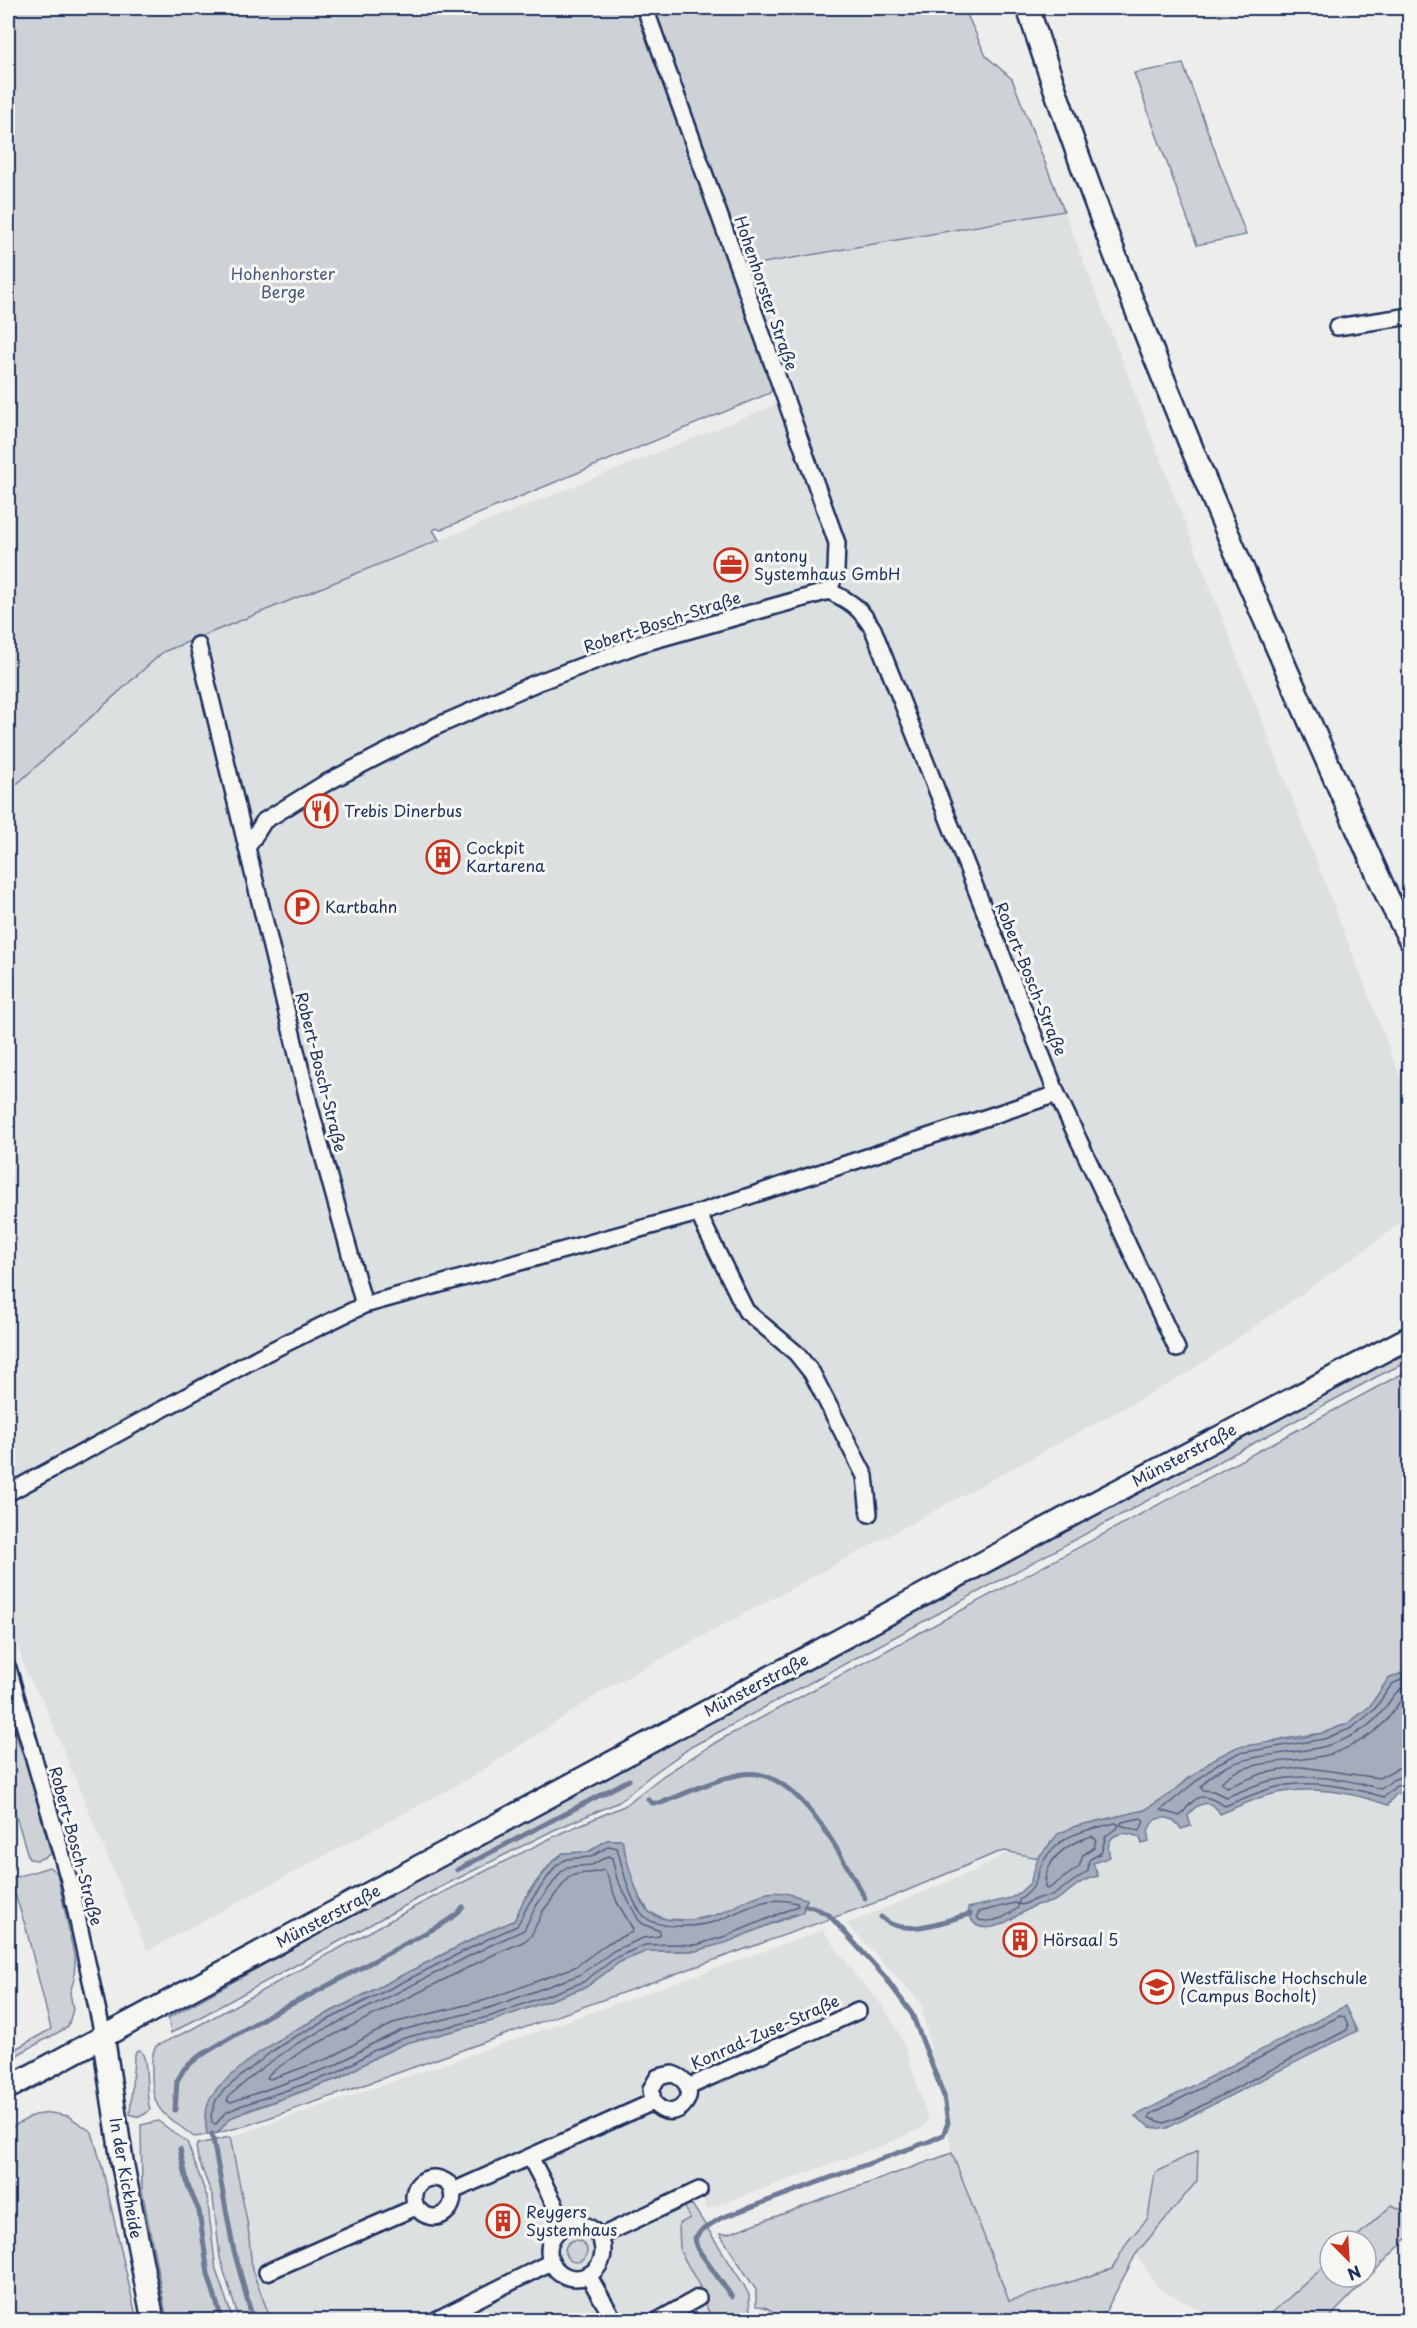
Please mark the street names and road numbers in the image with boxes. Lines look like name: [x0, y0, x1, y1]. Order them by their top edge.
street label: Hohenhorster Straße: [729, 212, 805, 373]
street label: Robert-Bosch-Straße: [580, 584, 743, 658]
street label: Robert-Bosch-Straße: [990, 898, 1074, 1059]
street label: Robert-Bosch-Straße: [290, 989, 353, 1154]
street label: Münsterstraße: [1127, 1416, 1240, 1492]
street label: Münsterstraße: [699, 1646, 812, 1722]
street label: Robert-Bosch-Straße: [44, 1763, 110, 1928]
street label: Münsterstraße: [271, 1877, 384, 1953]
street label: Konrad-Zuse-Straße: [687, 1988, 843, 2075]
street label: In der Kickheide: [105, 2116, 149, 2240]

